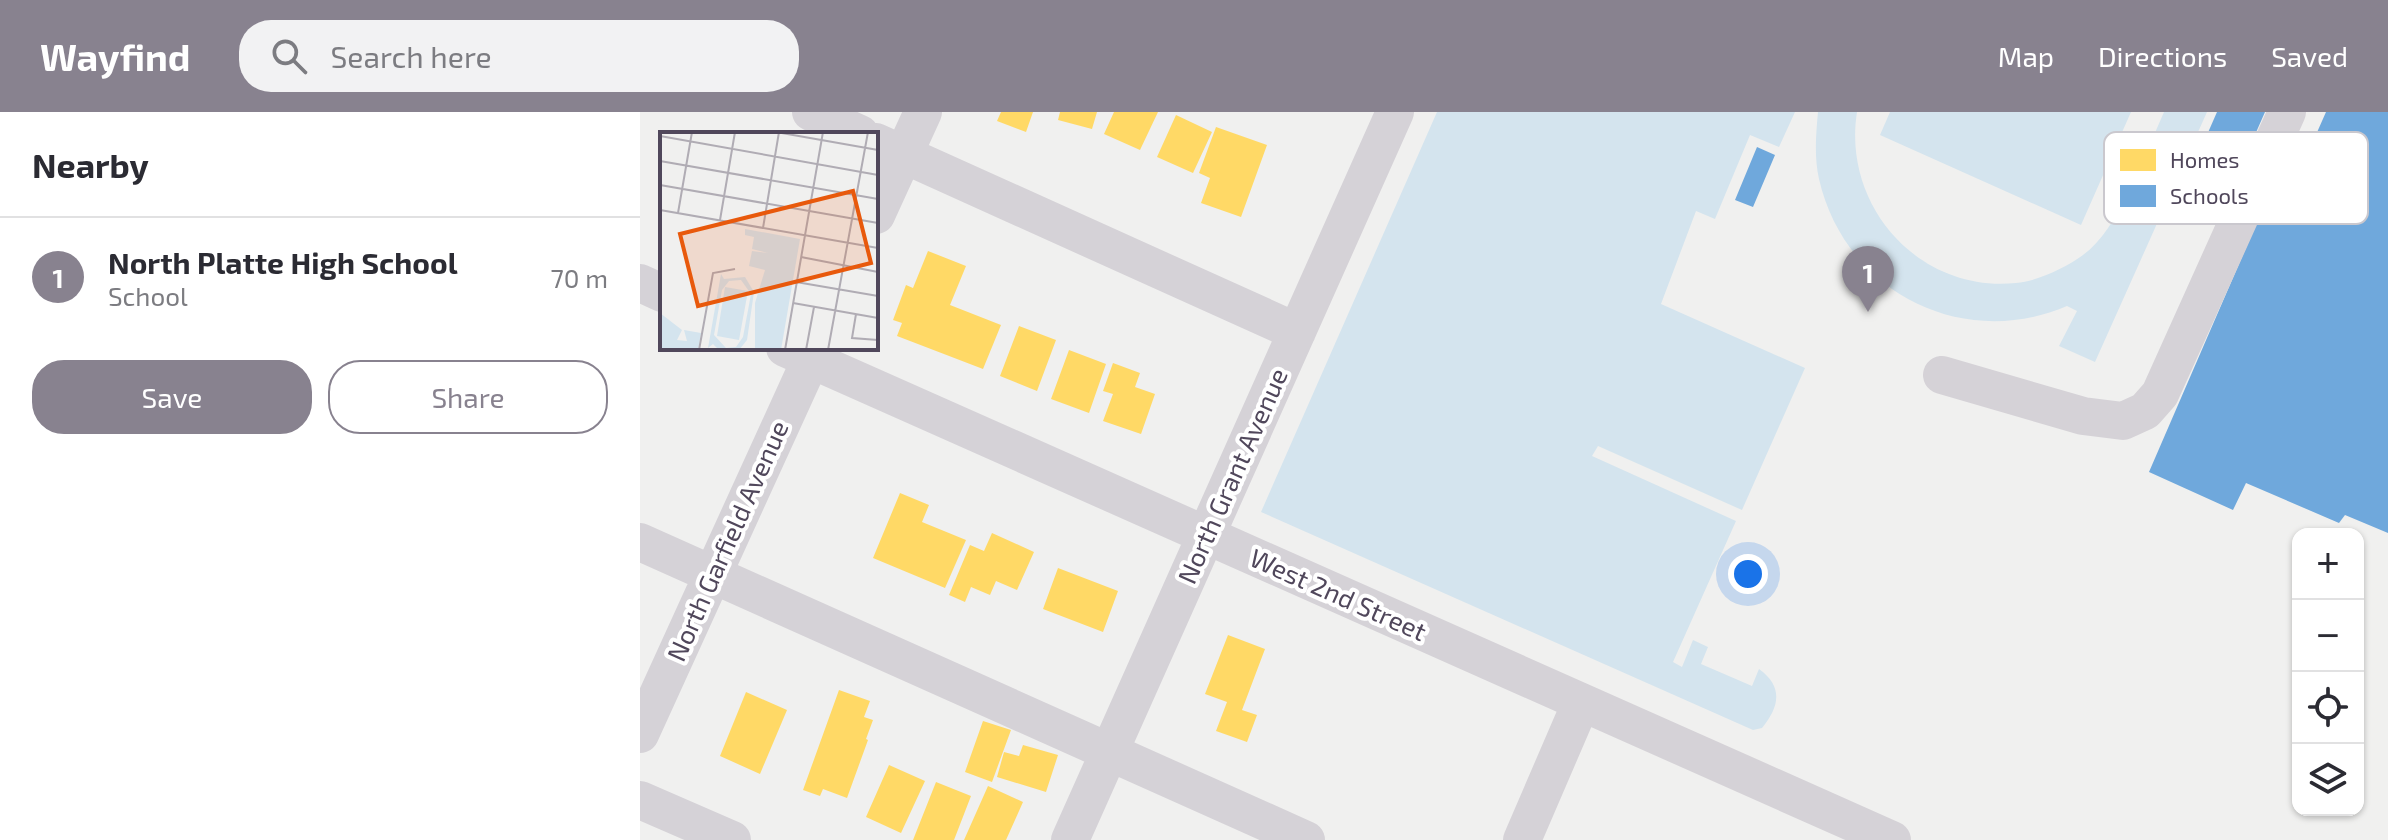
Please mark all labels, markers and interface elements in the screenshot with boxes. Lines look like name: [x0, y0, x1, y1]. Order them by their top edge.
search box: [239, 20, 799, 92]
text: Wayfind: [40, 33, 191, 79]
icon: search: [267, 34, 311, 78]
text: Search here: [331, 38, 492, 74]
text: Map: [1998, 39, 2054, 73]
text: Directions: [2098, 39, 2227, 73]
text: Saved: [2271, 39, 2348, 73]
inset map: [660, 132, 878, 350]
legend: [2104, 132, 2368, 224]
text: Nearby: [32, 144, 149, 185]
text: Homes: [2170, 146, 2239, 172]
text: Schools: [2170, 182, 2249, 208]
text: North Platte High School: [108, 244, 458, 280]
pin: 1: [1842, 246, 1894, 312]
text: 1: [52, 262, 64, 293]
text: 70 m: [550, 262, 608, 293]
text: School: [108, 280, 188, 311]
button: Save: [32, 360, 312, 434]
button: Share: [328, 360, 608, 434]
street label: North Grant Avenue: [1170, 363, 1293, 588]
street label: North Garfield Avenue: [660, 415, 794, 665]
map controls: [2292, 528, 2364, 816]
button: +: [2292, 528, 2364, 600]
street label: West 2nd Street: [1246, 541, 1432, 646]
your location: [1728, 554, 1768, 594]
button: −: [2292, 600, 2364, 672]
button: locate: [2292, 672, 2364, 744]
button: layers: [2292, 744, 2364, 816]

